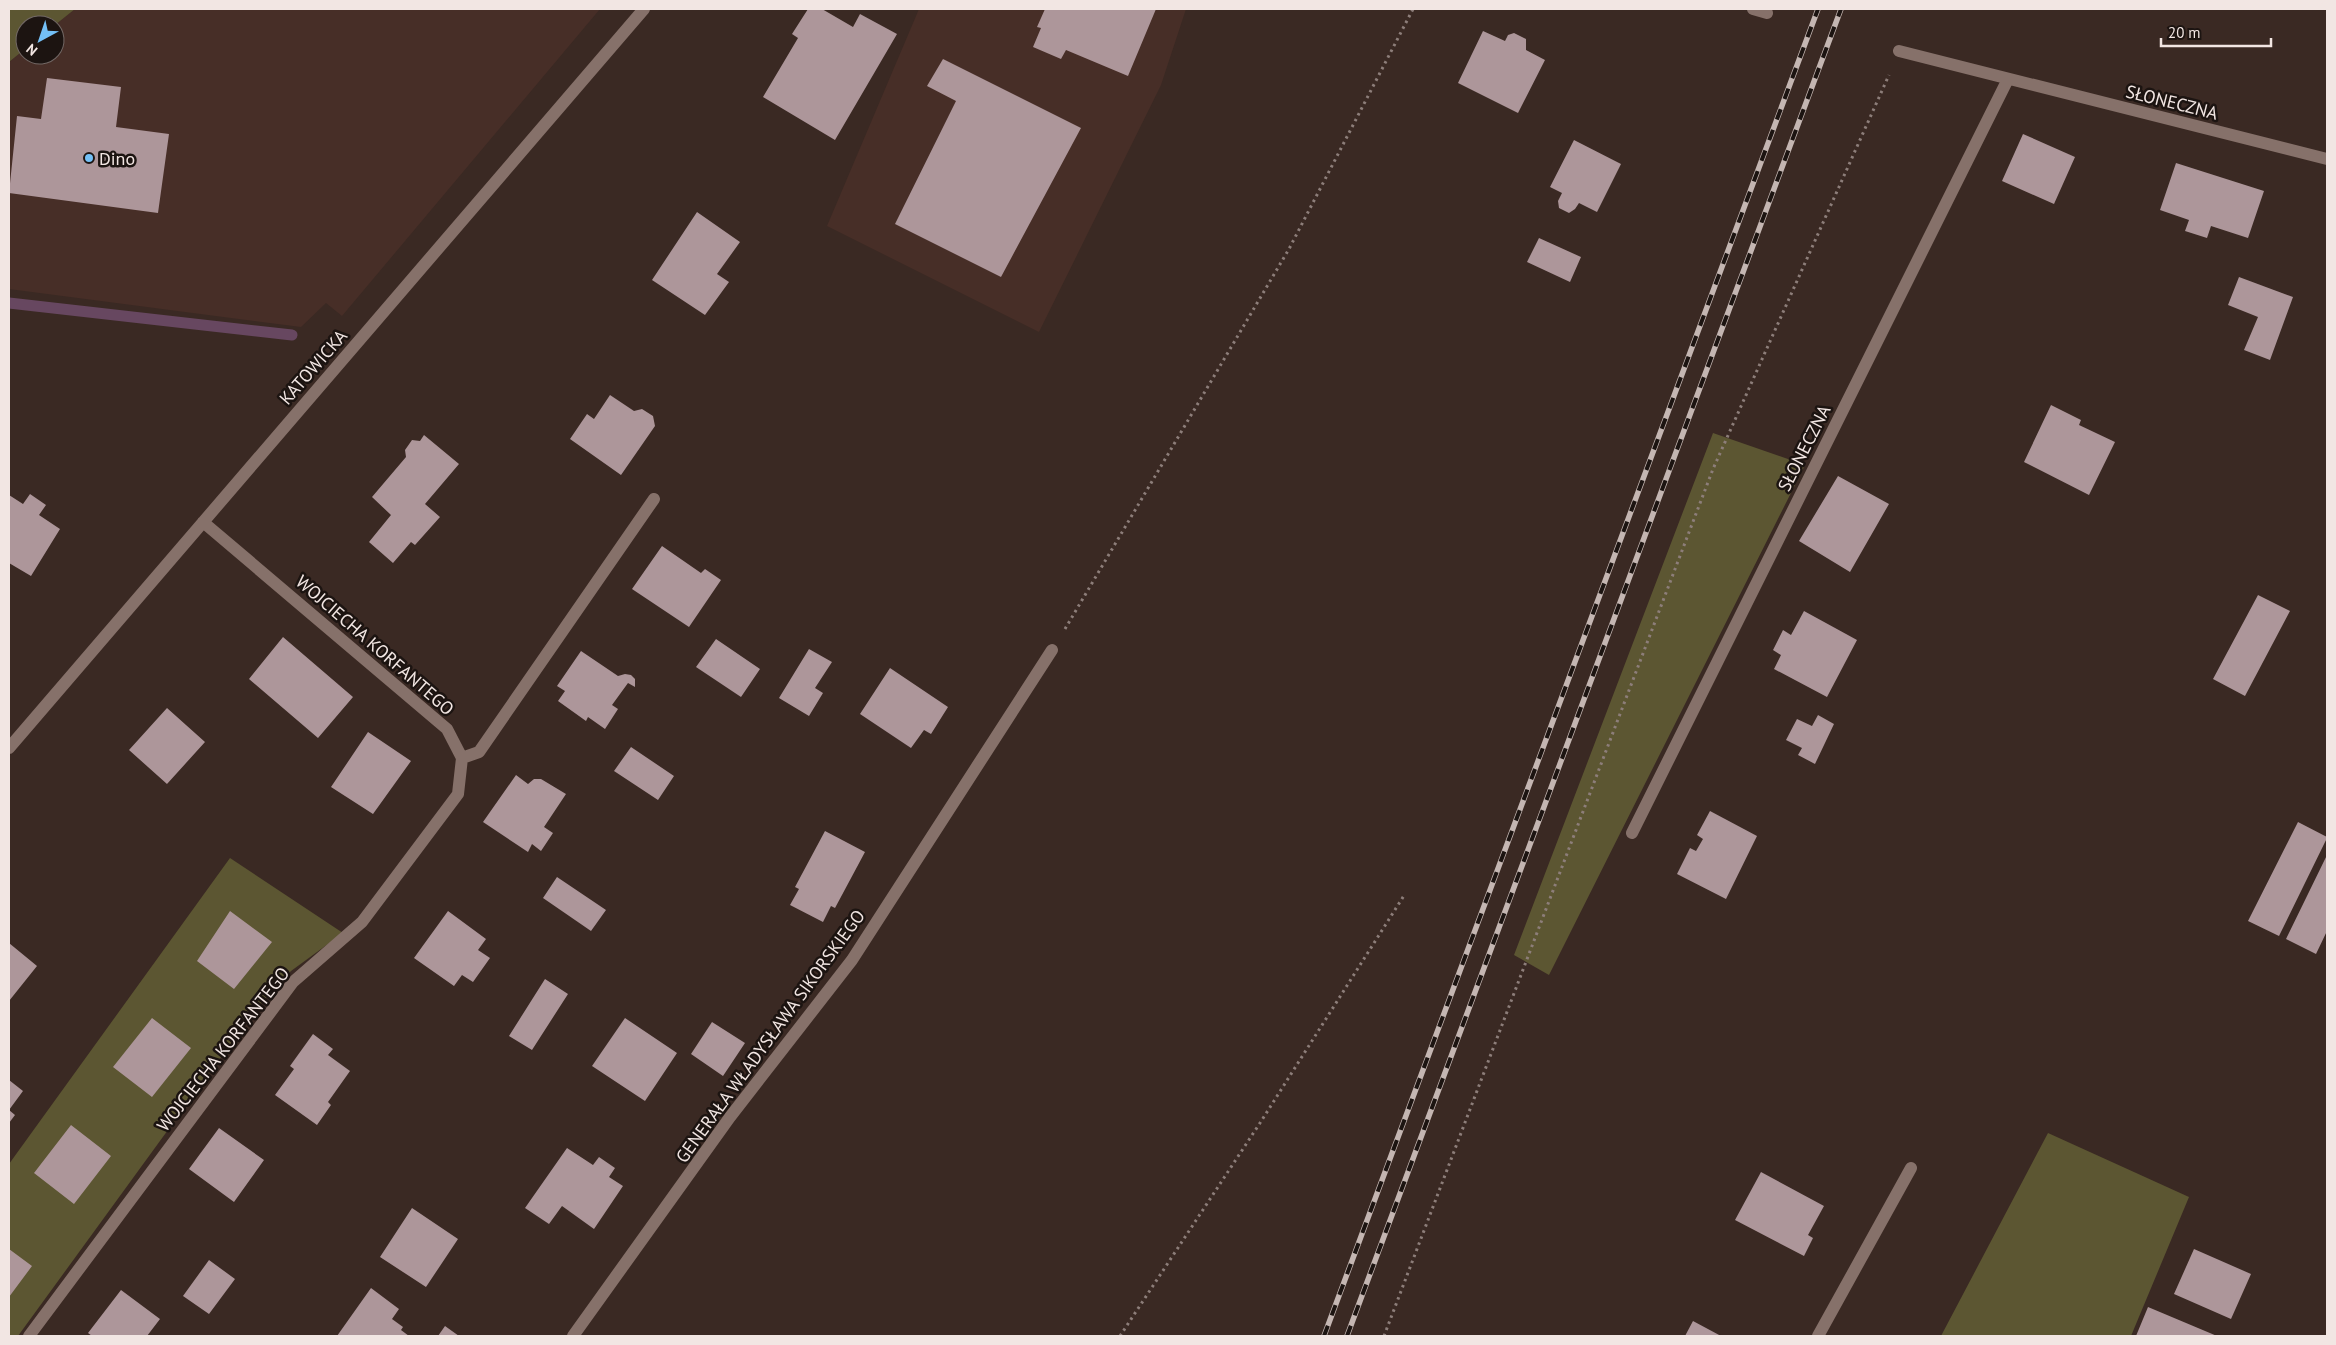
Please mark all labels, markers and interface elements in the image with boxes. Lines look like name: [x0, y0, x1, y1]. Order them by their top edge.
north arrow: [15, 15, 65, 65]
scale bar: [2161, 15, 2271, 47]
text: 20 m: [2168, 23, 2201, 42]
text: N: [22, 40, 41, 60]
street label: SŁONECZNA: [2124, 79, 2221, 125]
place label: Dino: [99, 147, 135, 170]
marker: Dino: [83, 152, 95, 164]
street label: KATOWICKA: [274, 324, 352, 409]
street label: SŁONECZNA: [1772, 400, 1836, 495]
street label: WOJCIECHA KORFANTEGO: [291, 570, 459, 720]
street label: GENERAŁA WŁADYSŁAWA SIKORSKIEGO: [670, 905, 870, 1167]
street label: WOJCIECHA KORFANTEGO: [152, 962, 294, 1136]

